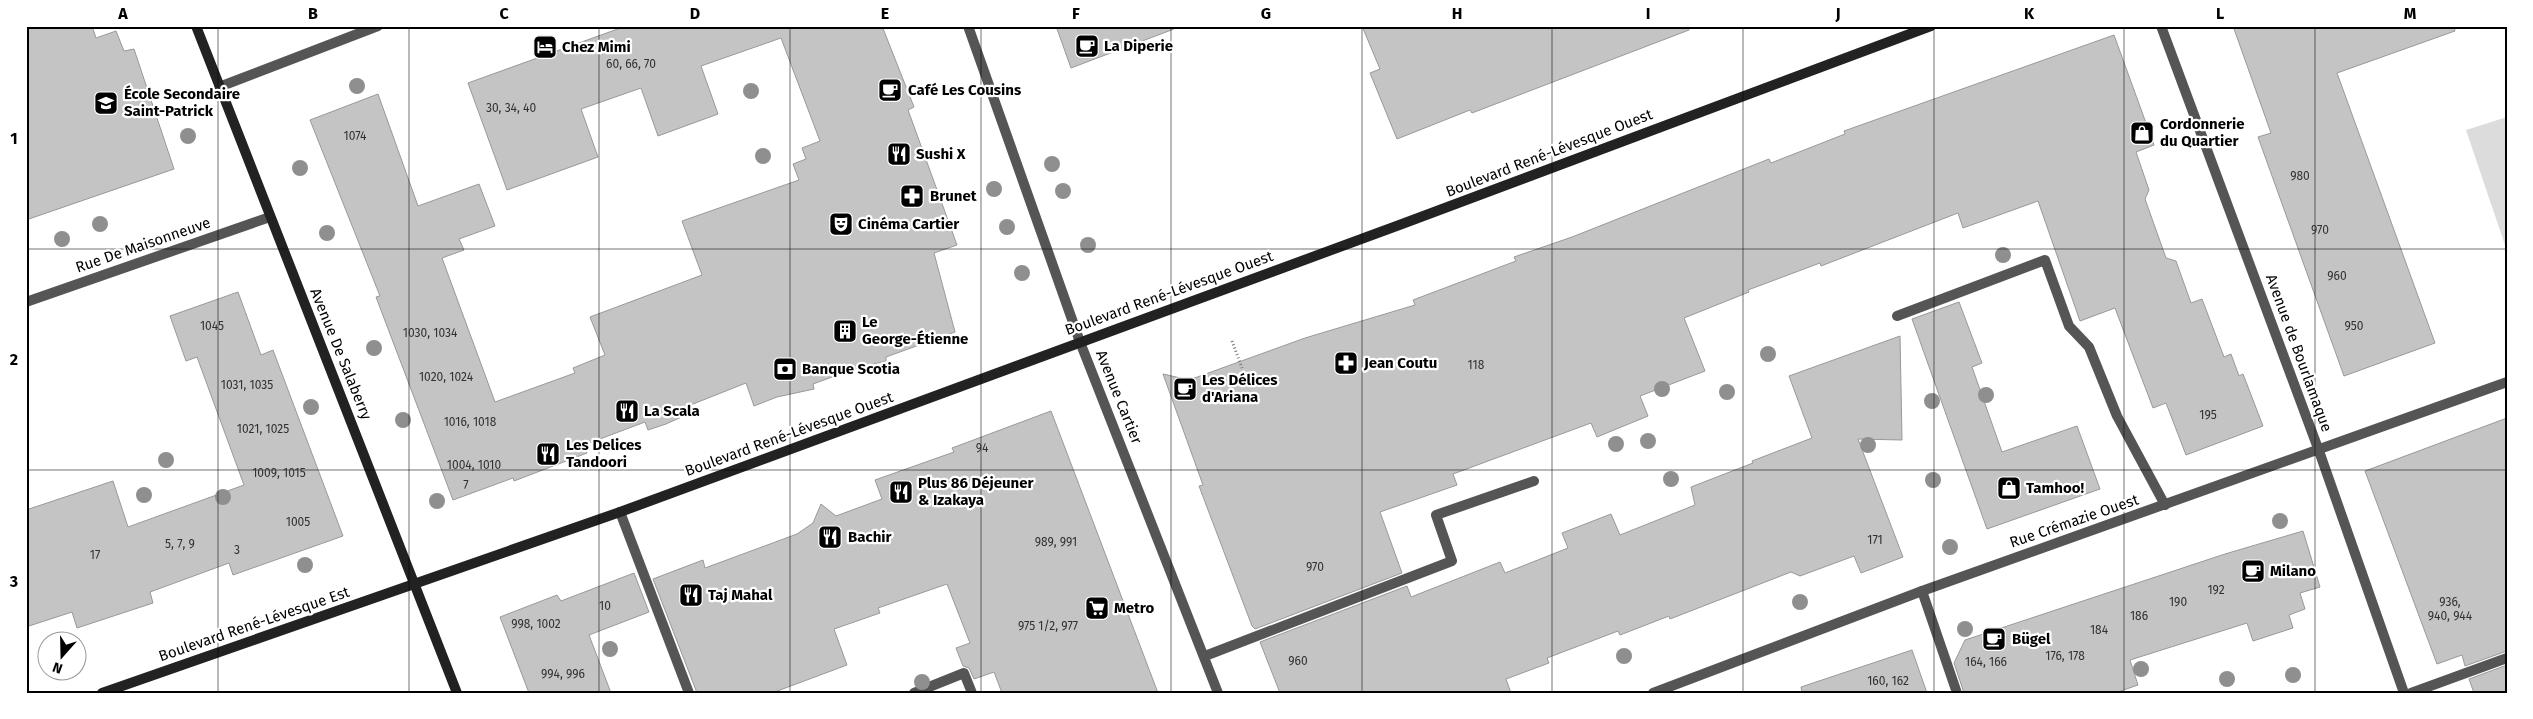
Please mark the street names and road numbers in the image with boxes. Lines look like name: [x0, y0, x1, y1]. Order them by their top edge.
street label: Boulevard René-Lévesque Ouest: [1443, 105, 1655, 201]
street label: Rue De Maisonneuve: [73, 213, 213, 277]
street label: Boulevard René-Lévesque Ouest: [1063, 247, 1276, 339]
street label: Avenue de Bourlamaque: [2262, 272, 2336, 434]
street label: Avenue De Salaberry: [306, 286, 376, 423]
street label: Avenue Cartier: [1092, 347, 1146, 447]
street label: Boulevard René-Lévesque Ouest: [683, 388, 896, 480]
street label: Rue Crémazie Ouest: [2007, 490, 2141, 552]
street label: Boulevard René-Lévesque Est: [156, 583, 352, 665]

